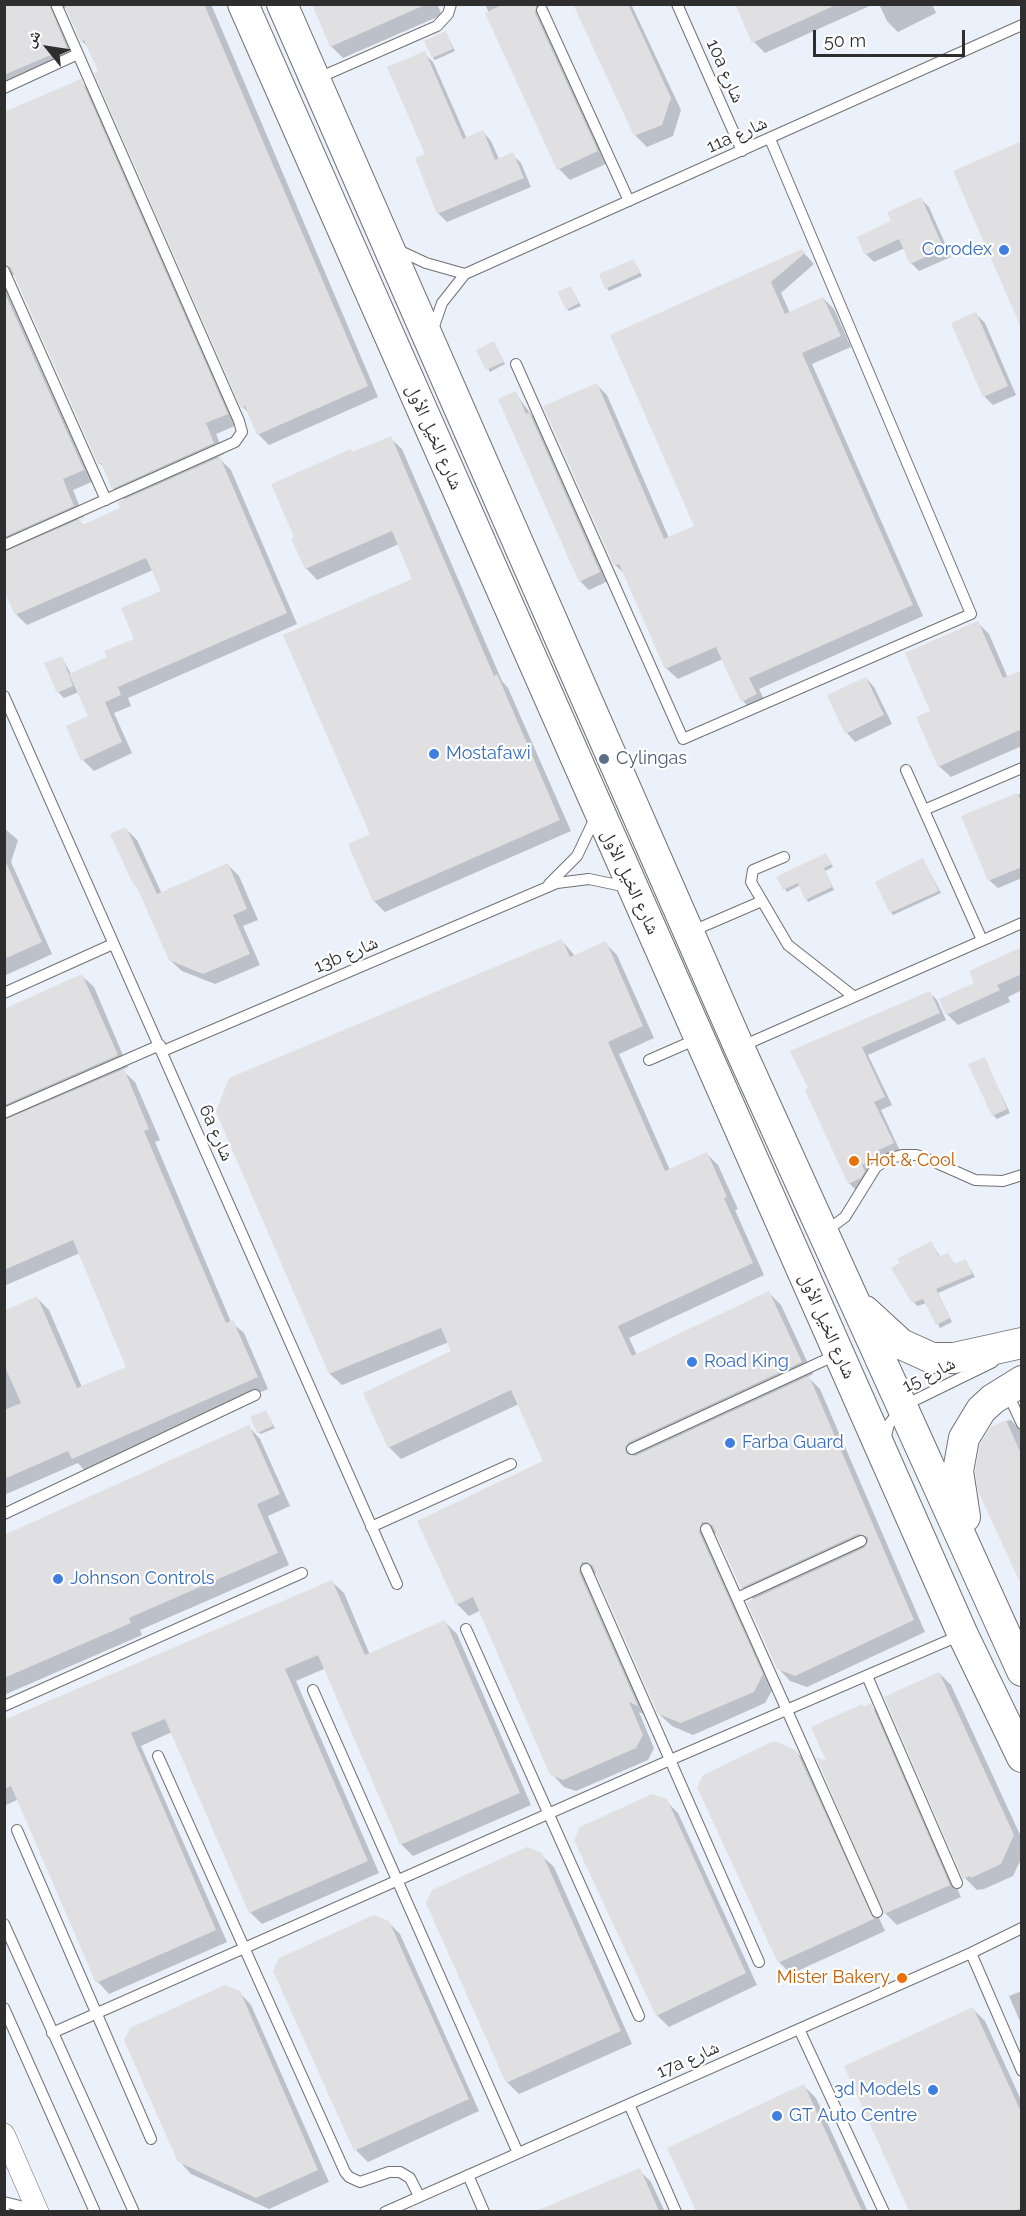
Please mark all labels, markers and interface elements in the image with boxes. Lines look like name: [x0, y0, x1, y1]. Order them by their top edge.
north arrow: [18, 18, 78, 78]
scale bar: [816, 18, 968, 56]
text: ش: [20, 27, 44, 51]
text: 50 m: [824, 30, 866, 51]
street label: 10a شارع: [701, 36, 749, 106]
street label: 11a شارع: [703, 112, 771, 158]
place label: Corodex: [922, 239, 992, 261]
marker: Corodex: [997, 243, 1011, 257]
street label: شارع الخيل الأول: [401, 381, 467, 493]
place label: Mostafawi: [446, 743, 531, 765]
marker: Mostafawi: [427, 747, 441, 761]
place label: Cylingas: [616, 748, 687, 770]
marker: Cylingas: [597, 752, 611, 766]
street label: شارع الخيل الأول: [596, 826, 664, 938]
street label: 13b شارع: [311, 932, 381, 978]
street label: 6a شارع: [194, 1101, 238, 1165]
place label: Hot & Cool: [866, 1150, 956, 1172]
marker: Hot & Cool: [847, 1154, 861, 1168]
street label: شارع الخيل الأول: [794, 1270, 860, 1382]
place label: Road King: [704, 1351, 789, 1373]
street label: شارع 15: [899, 1353, 959, 1397]
marker: Road King: [685, 1355, 699, 1369]
place label: Farba Guard: [742, 1432, 844, 1454]
marker: Farba Guard: [723, 1436, 737, 1450]
place label: Johnson Controls: [70, 1568, 215, 1590]
marker: Johnson Controls: [51, 1572, 65, 1586]
place label: Mister Bakery: [777, 1967, 890, 1989]
marker: Mister Bakery: [895, 1971, 909, 1985]
street label: 17a شارع: [654, 2037, 722, 2083]
place label: 3d Models: [834, 2079, 921, 2101]
marker: 3d Models: [926, 2083, 940, 2097]
place label: GT Auto Centre: [789, 2105, 917, 2127]
marker: GT Auto Centre: [770, 2109, 784, 2123]

